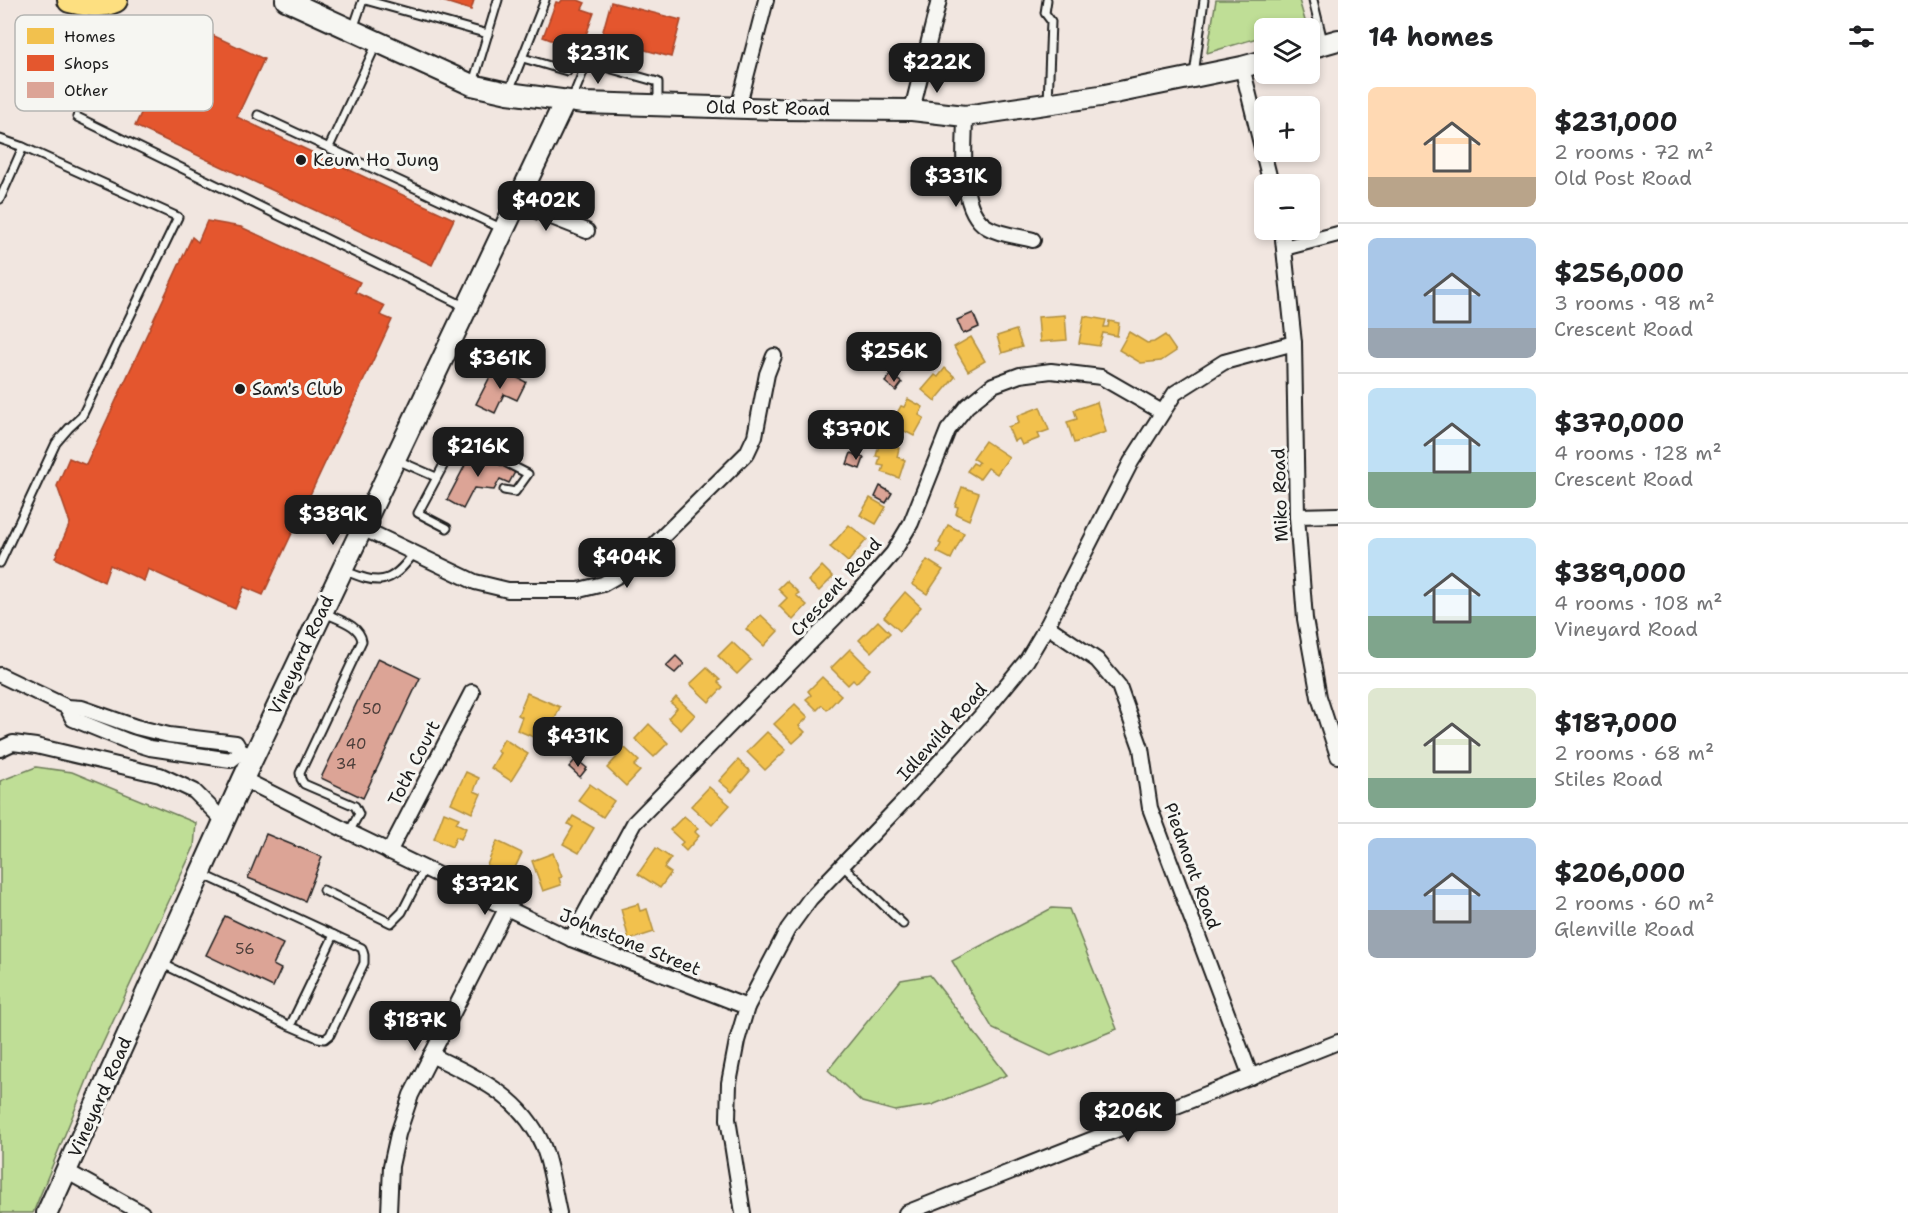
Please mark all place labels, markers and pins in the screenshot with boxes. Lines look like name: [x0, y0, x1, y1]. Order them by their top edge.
pin: $231K: [556, 34, 640, 85]
pin: $222K: [895, 43, 979, 94]
place label: Keum Ho Jung: [313, 148, 439, 172]
marker: Keum Ho Jung: [294, 153, 308, 167]
pin: $331K: [914, 157, 998, 208]
pin: $402K: [504, 181, 588, 232]
pin: $256K: [852, 332, 936, 383]
pin: $361K: [458, 339, 542, 390]
place label: Sam's Club: [252, 377, 343, 401]
marker: Sam's Club: [233, 382, 247, 396]
pin: $370K: [814, 410, 898, 461]
pin: $216K: [436, 427, 520, 478]
pin: $389K: [291, 495, 375, 546]
pin: $404K: [585, 538, 669, 589]
pin: $431K: [536, 717, 620, 768]
pin: $372K: [443, 865, 527, 916]
pin: $187K: [373, 1001, 457, 1052]
pin: $206K: [1086, 1092, 1170, 1143]

